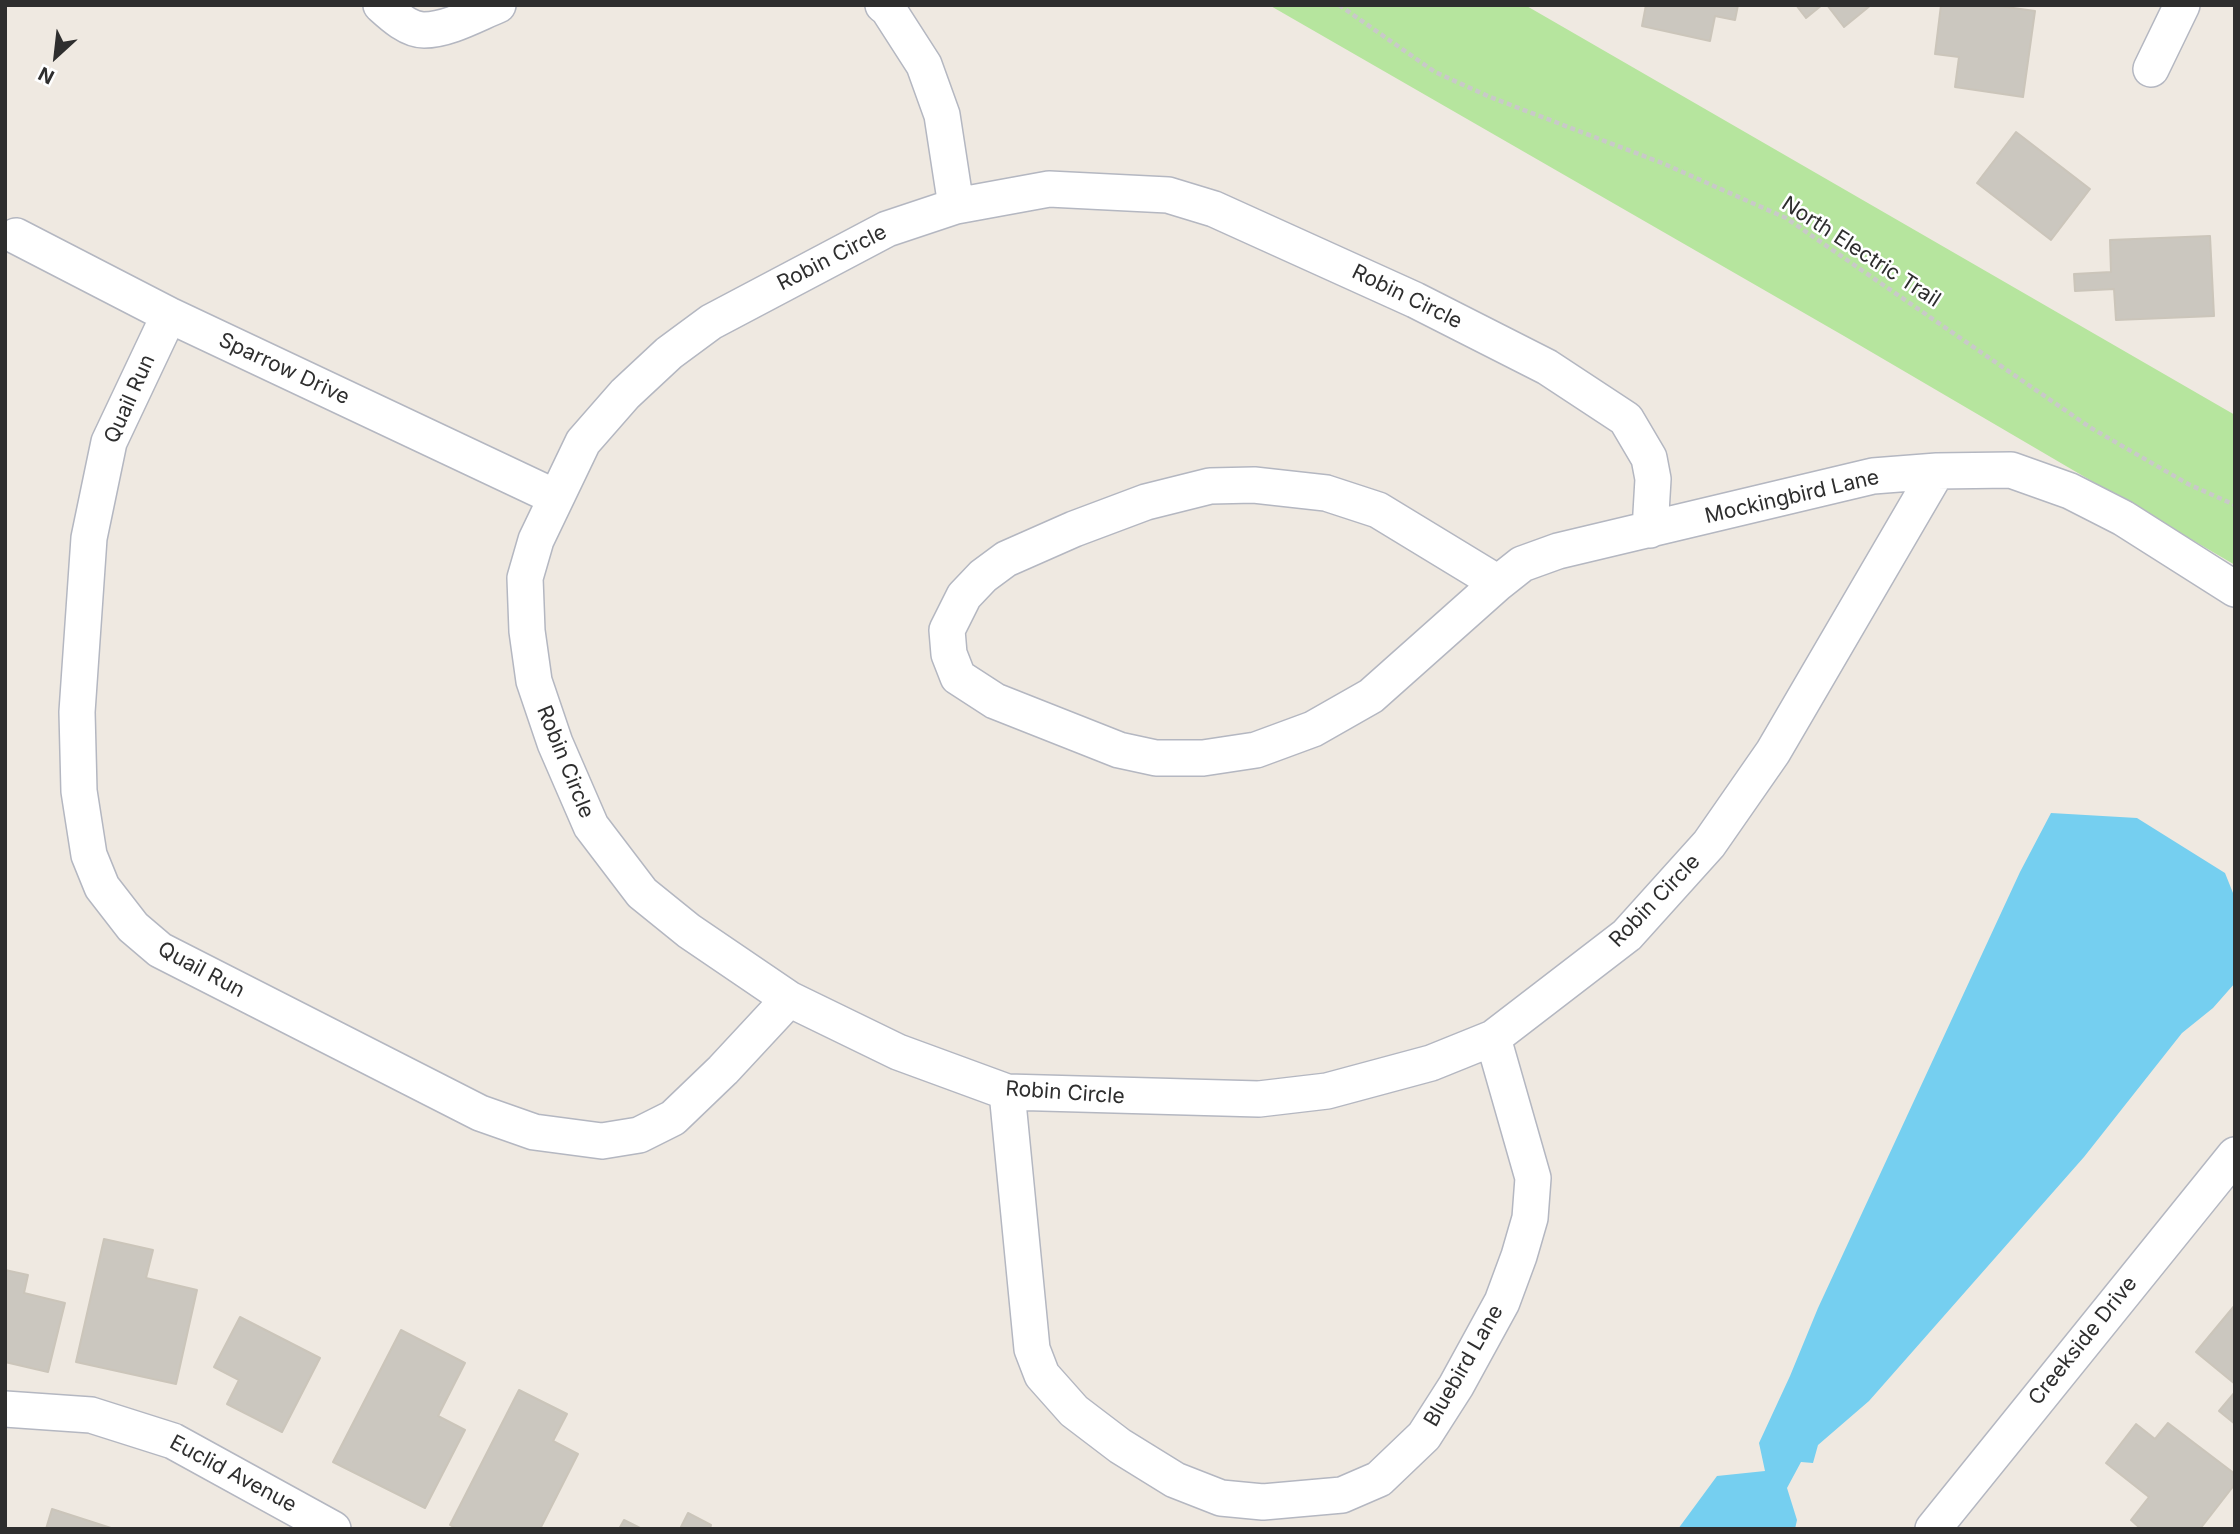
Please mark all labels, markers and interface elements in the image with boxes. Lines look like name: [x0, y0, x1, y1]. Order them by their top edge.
north arrow: [21, 21, 91, 91]
text: N: [35, 62, 58, 89]
street label: North Electric Trail: [1777, 191, 1945, 313]
street label: Robin Circle: [773, 220, 891, 296]
street label: Robin Circle: [1348, 260, 1466, 334]
street label: Sparrow Drive: [215, 328, 353, 410]
street label: Quail Run: [99, 351, 161, 447]
street label: Mockingbird Lane: [1702, 465, 1882, 529]
street label: Robin Circle: [531, 702, 599, 822]
street label: Robin Circle: [1604, 849, 1706, 953]
street label: Quail Run: [153, 937, 249, 1003]
street label: Robin Circle: [1005, 1076, 1125, 1110]
street label: Creekside Drive: [2023, 1272, 2143, 1410]
street label: Bluebird Lane: [1419, 1301, 1509, 1431]
street label: Euclid Avenue: [165, 1430, 301, 1518]

